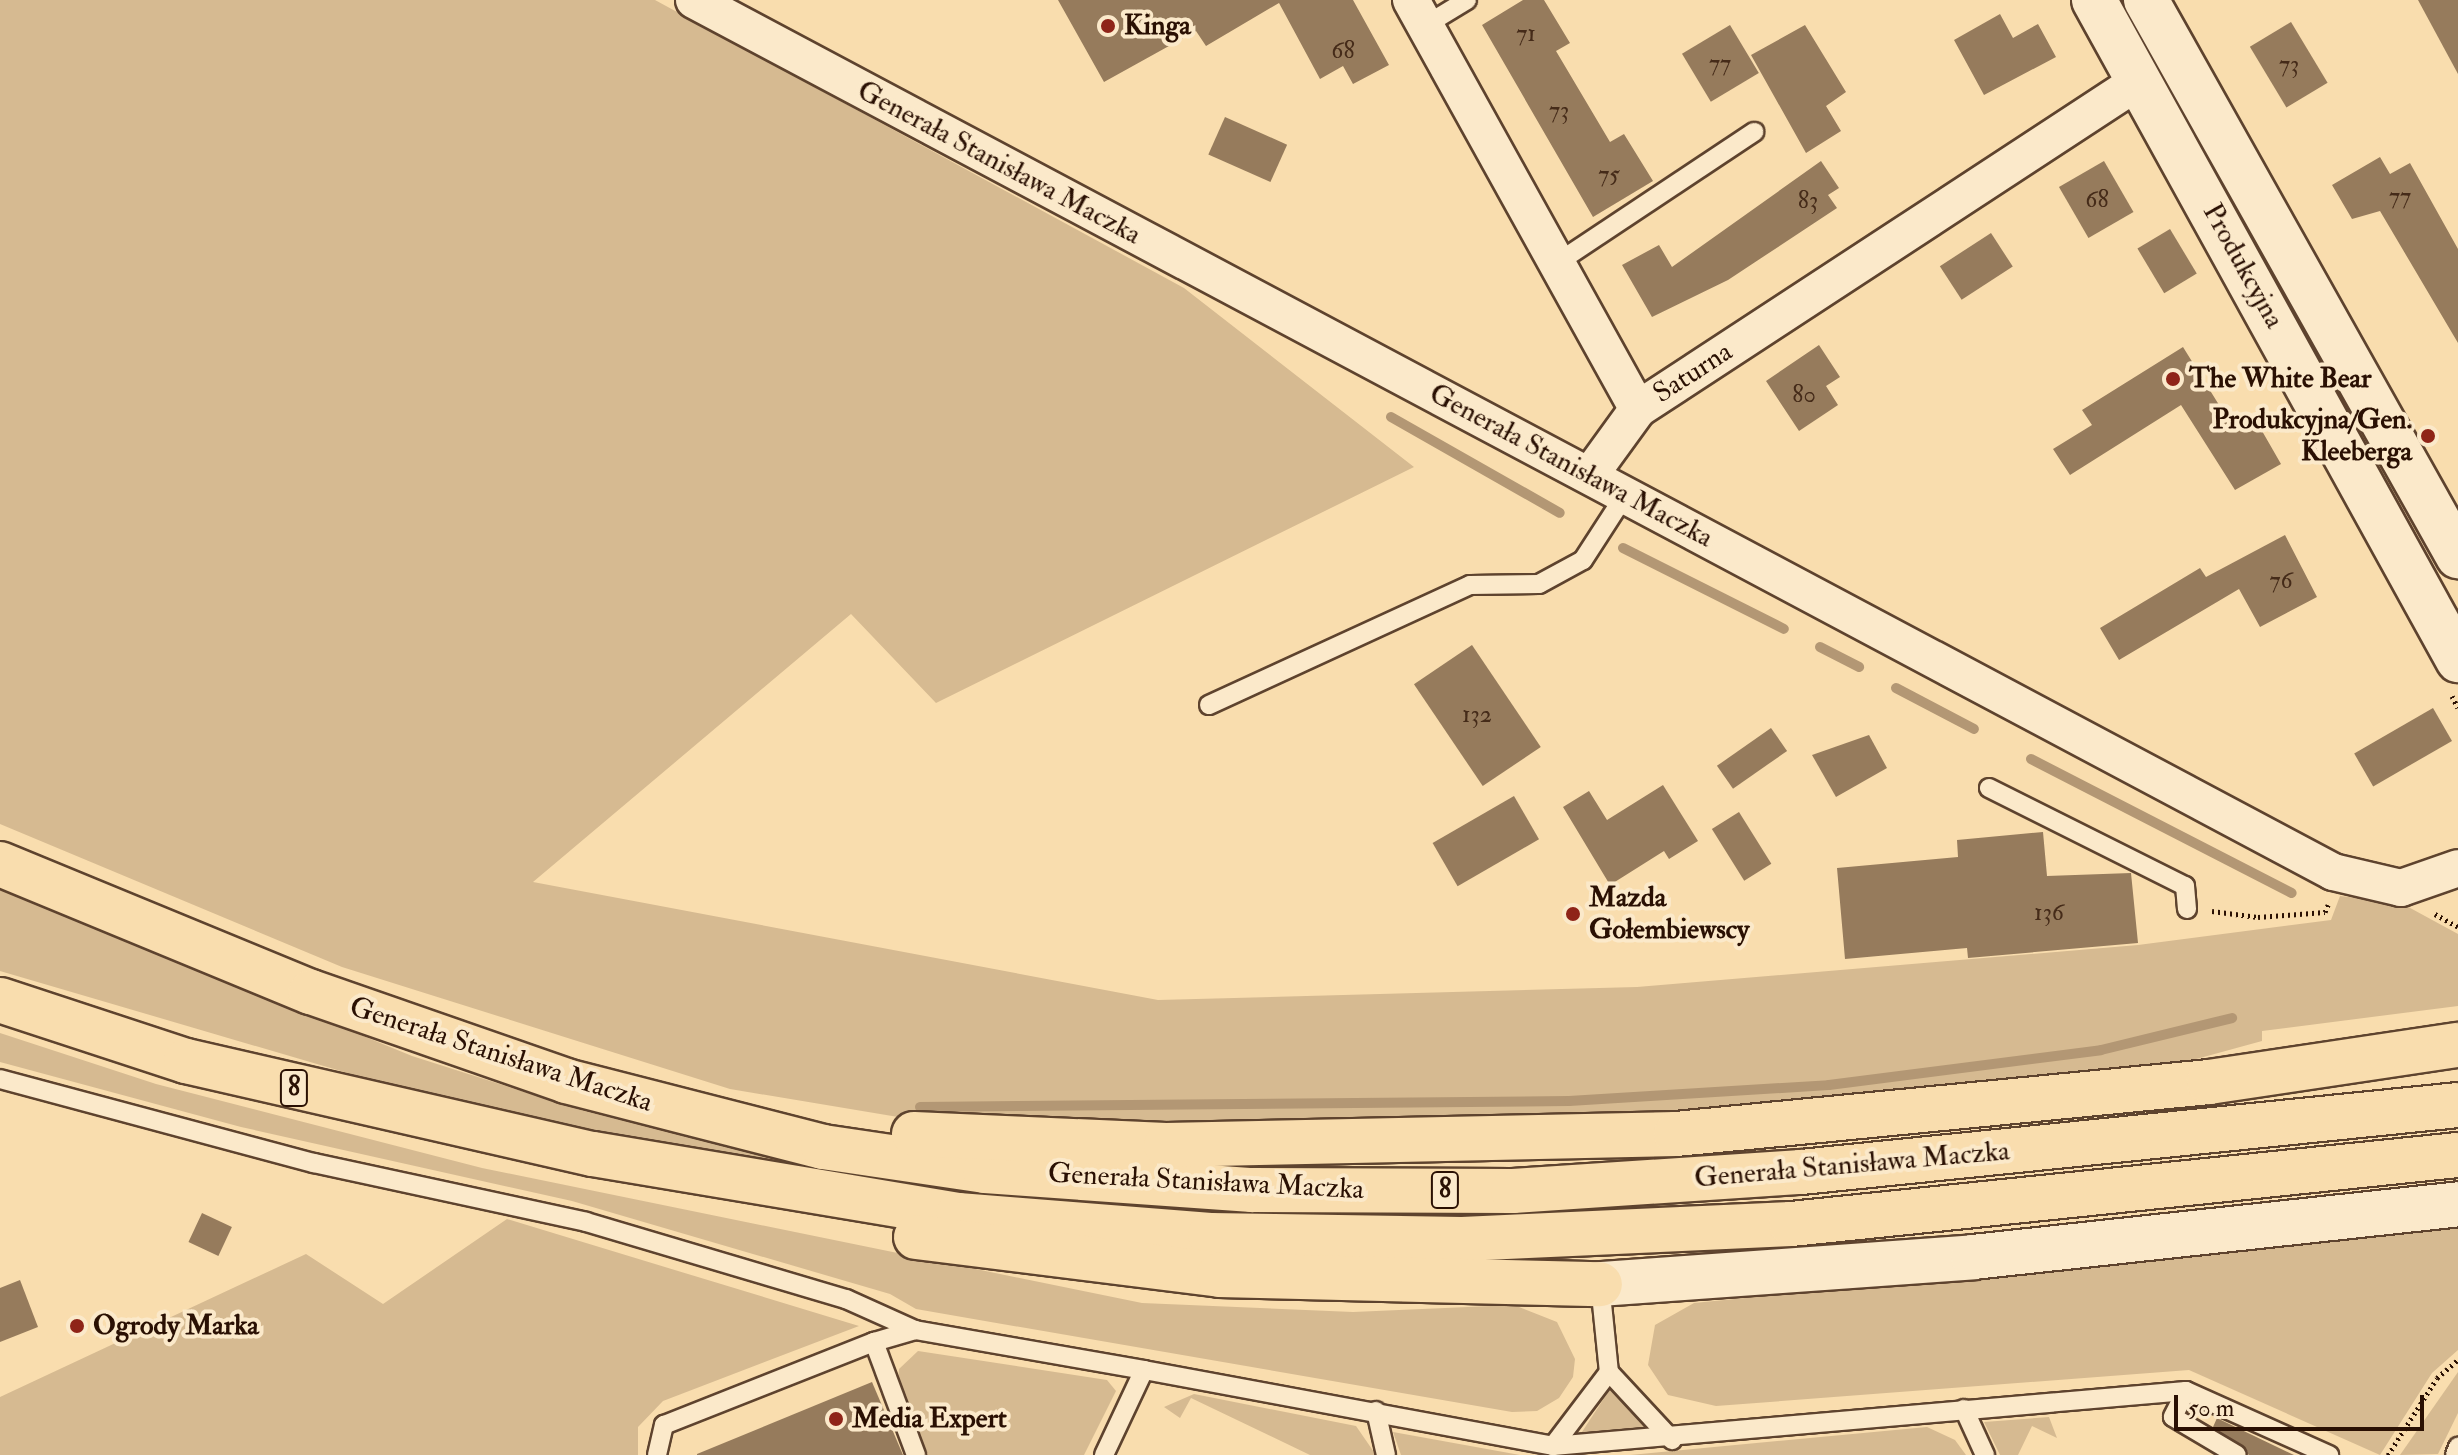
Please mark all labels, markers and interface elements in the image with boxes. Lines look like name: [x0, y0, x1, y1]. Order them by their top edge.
place label: Kinga: [1124, 9, 1191, 43]
marker: Kinga: [1099, 17, 1117, 35]
house number: 71: [1516, 20, 1536, 48]
house number: 68: [1331, 37, 1355, 65]
house number: 77: [1709, 50, 1731, 78]
house number: 73: [2279, 51, 2299, 79]
street label: Generała Stanisława Maczka: [851, 74, 1147, 252]
house number: 73: [1549, 97, 1569, 125]
house number: 75: [1598, 161, 1620, 189]
house number: 77: [2389, 183, 2411, 211]
house number: 68: [2085, 186, 2109, 214]
house number: 83: [1798, 187, 1818, 215]
street label: Produkcyjna: [2195, 198, 2291, 334]
street label: Saturna: [1647, 335, 1739, 411]
place label: The White Bear: [2189, 362, 2371, 396]
marker: The White Bear: [2164, 370, 2182, 388]
street label: Generała Stanisława Maczka: [1423, 377, 1719, 555]
house number: 80: [1792, 381, 1816, 409]
place label: Produkcyjna/Gen. Kleeberga: [2212, 403, 2412, 469]
marker: Produkcyjna/Gen. Kleeberga: [2419, 427, 2437, 445]
house number: 76: [2269, 567, 2293, 595]
house number: 132: [1462, 701, 1492, 729]
place label: Mazda Gołembiewscy: [1589, 881, 1749, 947]
house number: 136: [2034, 899, 2064, 927]
marker: Mazda Gołembiewscy: [1564, 905, 1582, 923]
street label: Generała Stanisława Maczka: [345, 990, 657, 1120]
road number: 8: [278, 1066, 310, 1110]
street label: Generała Stanisława Maczka: [1693, 1134, 2011, 1196]
street label: Generała Stanisława Maczka: [1047, 1157, 1365, 1207]
road number: 8: [1429, 1168, 1461, 1212]
place label: Ogrody Marka: [93, 1309, 259, 1343]
marker: Ogrody Marka: [68, 1317, 86, 1335]
scale bar: [2178, 1379, 2428, 1429]
text: 50 m: [2188, 1393, 2234, 1424]
place label: Media Expert: [852, 1402, 1007, 1436]
marker: Media Expert: [827, 1410, 845, 1428]

